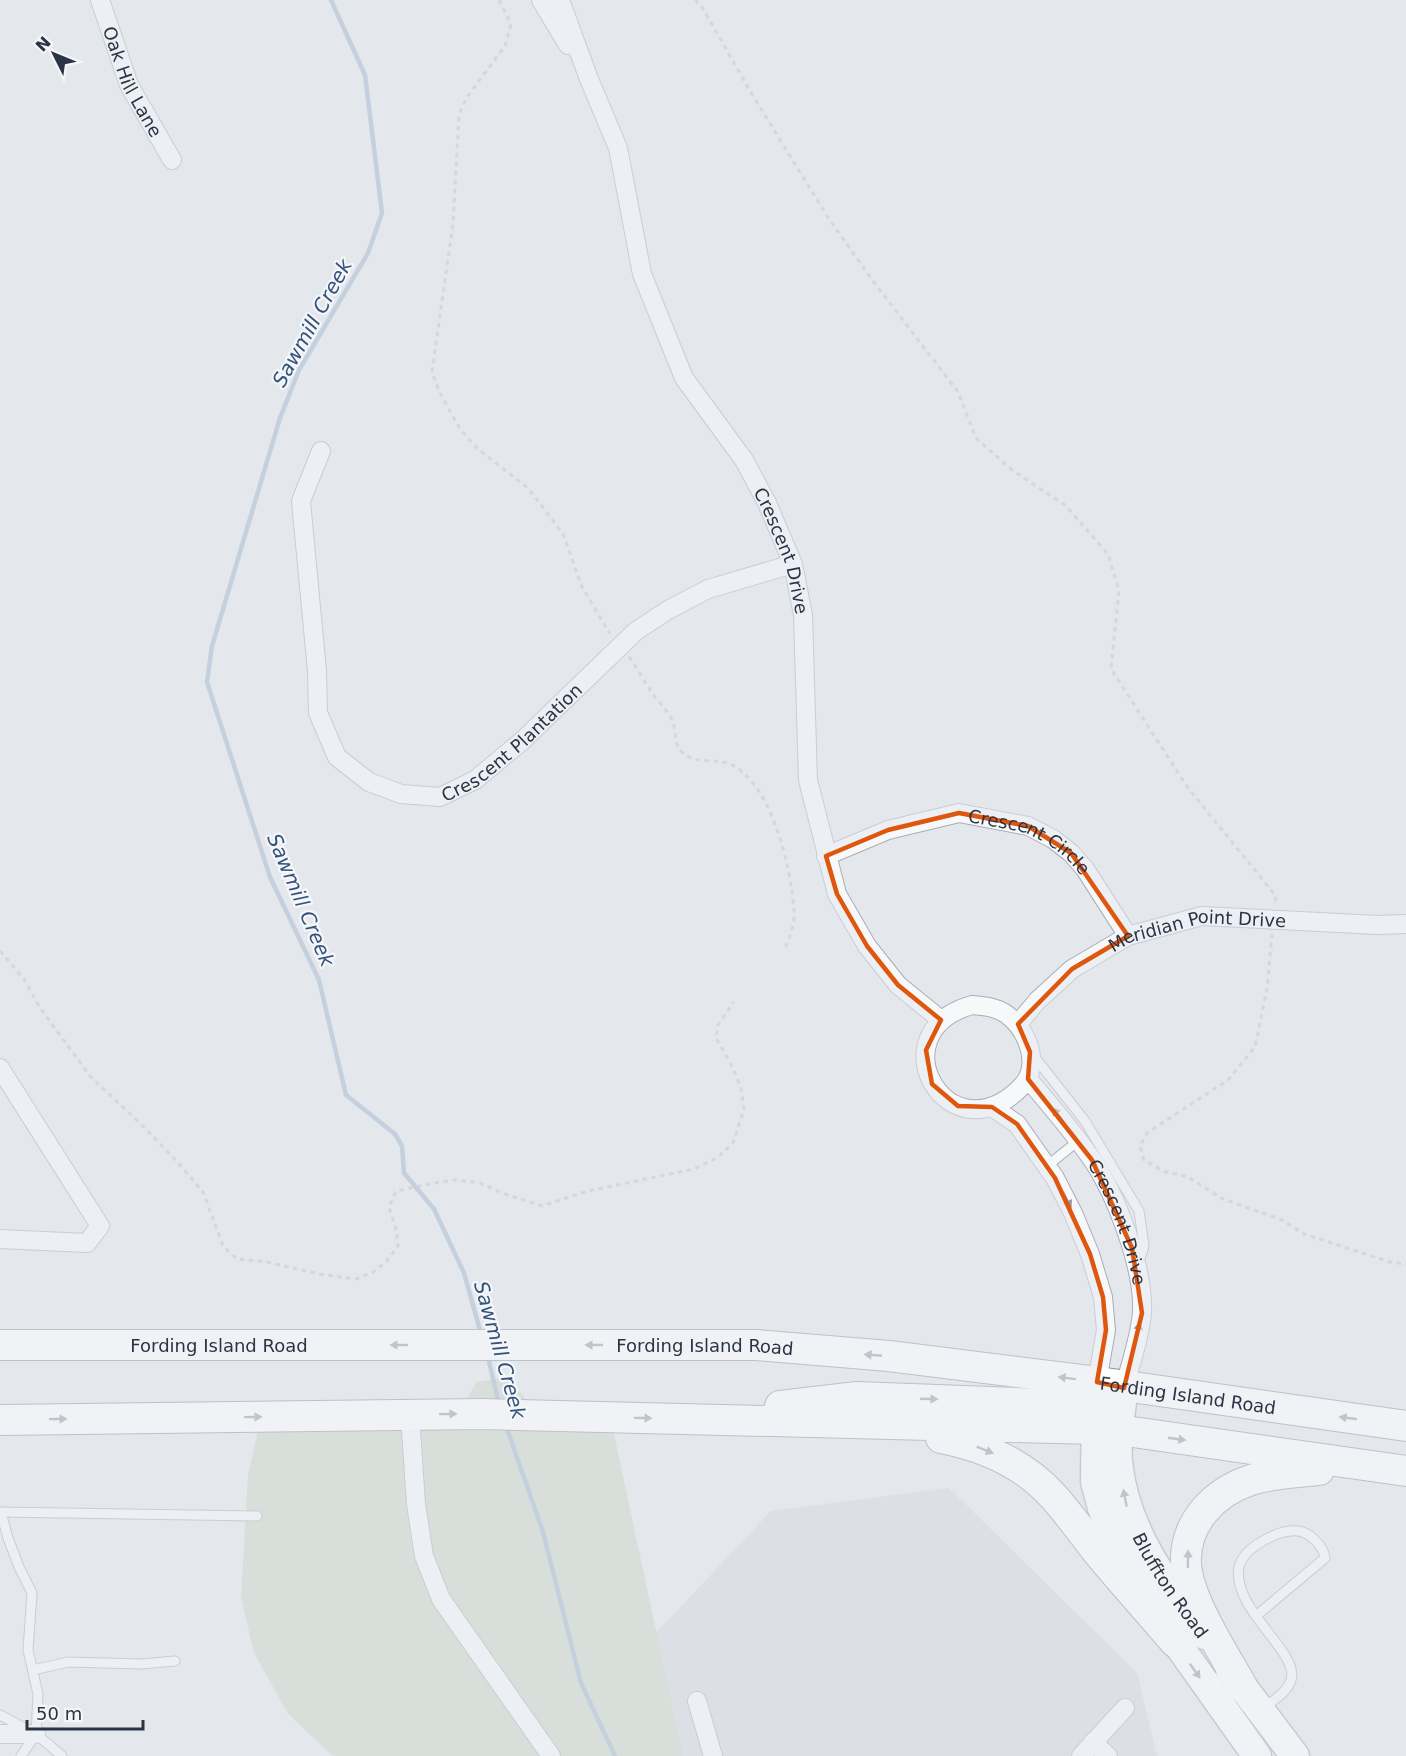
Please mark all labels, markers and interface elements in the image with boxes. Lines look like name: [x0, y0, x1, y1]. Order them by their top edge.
street label: Oak Hill Lane: [99, 23, 167, 140]
north arrow: [24, 24, 84, 84]
text: N: [32, 33, 55, 55]
water label: Sawmill Creek: [267, 254, 358, 391]
street label: Crescent Drive: [750, 484, 813, 616]
street label: Crescent Plantation: [438, 679, 586, 805]
street label: Crescent Circle: [967, 805, 1095, 878]
water label: Sawmill Creek: [262, 830, 340, 971]
street label: Meridian Point Drive: [1104, 905, 1287, 956]
one-way arrow: [1052, 1107, 1065, 1123]
street label: Crescent Drive: [1084, 1155, 1151, 1286]
one-way arrow: [1062, 1192, 1071, 1209]
water label: Sawmill Creek: [469, 1278, 532, 1423]
one-way arrow: [1134, 1321, 1143, 1340]
street label: Fording Island Road: [130, 1335, 308, 1356]
street label: Fording Island Road: [616, 1335, 794, 1359]
one-way arrow: [390, 1340, 409, 1350]
one-way arrow: [585, 1340, 604, 1350]
one-way arrow: [864, 1350, 883, 1359]
street label: Fording Island Road: [1099, 1372, 1277, 1418]
one-way arrow: [1057, 1374, 1076, 1383]
one-way arrow: [920, 1395, 939, 1404]
one-way arrow: [439, 1409, 458, 1419]
one-way arrow: [244, 1412, 263, 1422]
one-way arrow: [634, 1413, 653, 1423]
one-way arrow: [49, 1414, 68, 1424]
one-way arrow: [1338, 1414, 1357, 1423]
one-way arrow: [1168, 1434, 1187, 1443]
one-way arrow: [977, 1445, 995, 1455]
one-way arrow: [1120, 1489, 1129, 1508]
street label: Bluffton Road: [1129, 1529, 1213, 1642]
one-way arrow: [1183, 1550, 1192, 1569]
one-way arrow: [1189, 1663, 1200, 1679]
scale bar: [27, 1693, 142, 1731]
text: 50 m: [36, 1703, 82, 1724]

